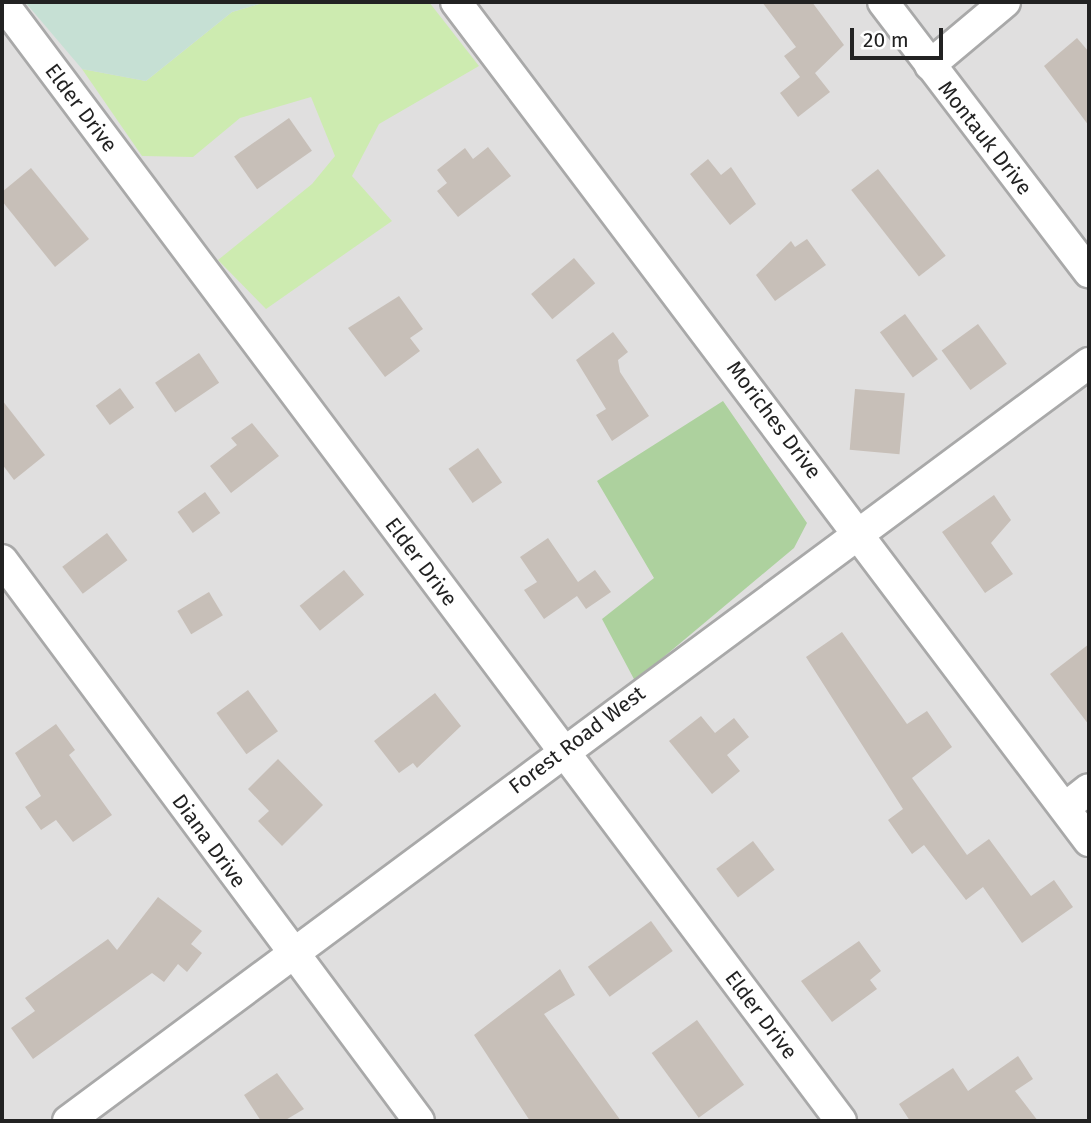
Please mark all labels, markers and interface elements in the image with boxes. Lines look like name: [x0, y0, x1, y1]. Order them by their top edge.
scale bar: [853, 14, 946, 58]
text: 20 m: [863, 27, 909, 53]
street label: Elder Drive: [40, 59, 122, 157]
street label: Montauk Drive: [933, 76, 1037, 200]
street label: Moriches Drive: [721, 356, 827, 484]
street label: Elder Drive: [380, 513, 462, 611]
street label: Forest Road West: [504, 681, 650, 799]
street label: Diana Drive: [167, 789, 251, 893]
street label: Elder Drive: [720, 966, 802, 1064]

